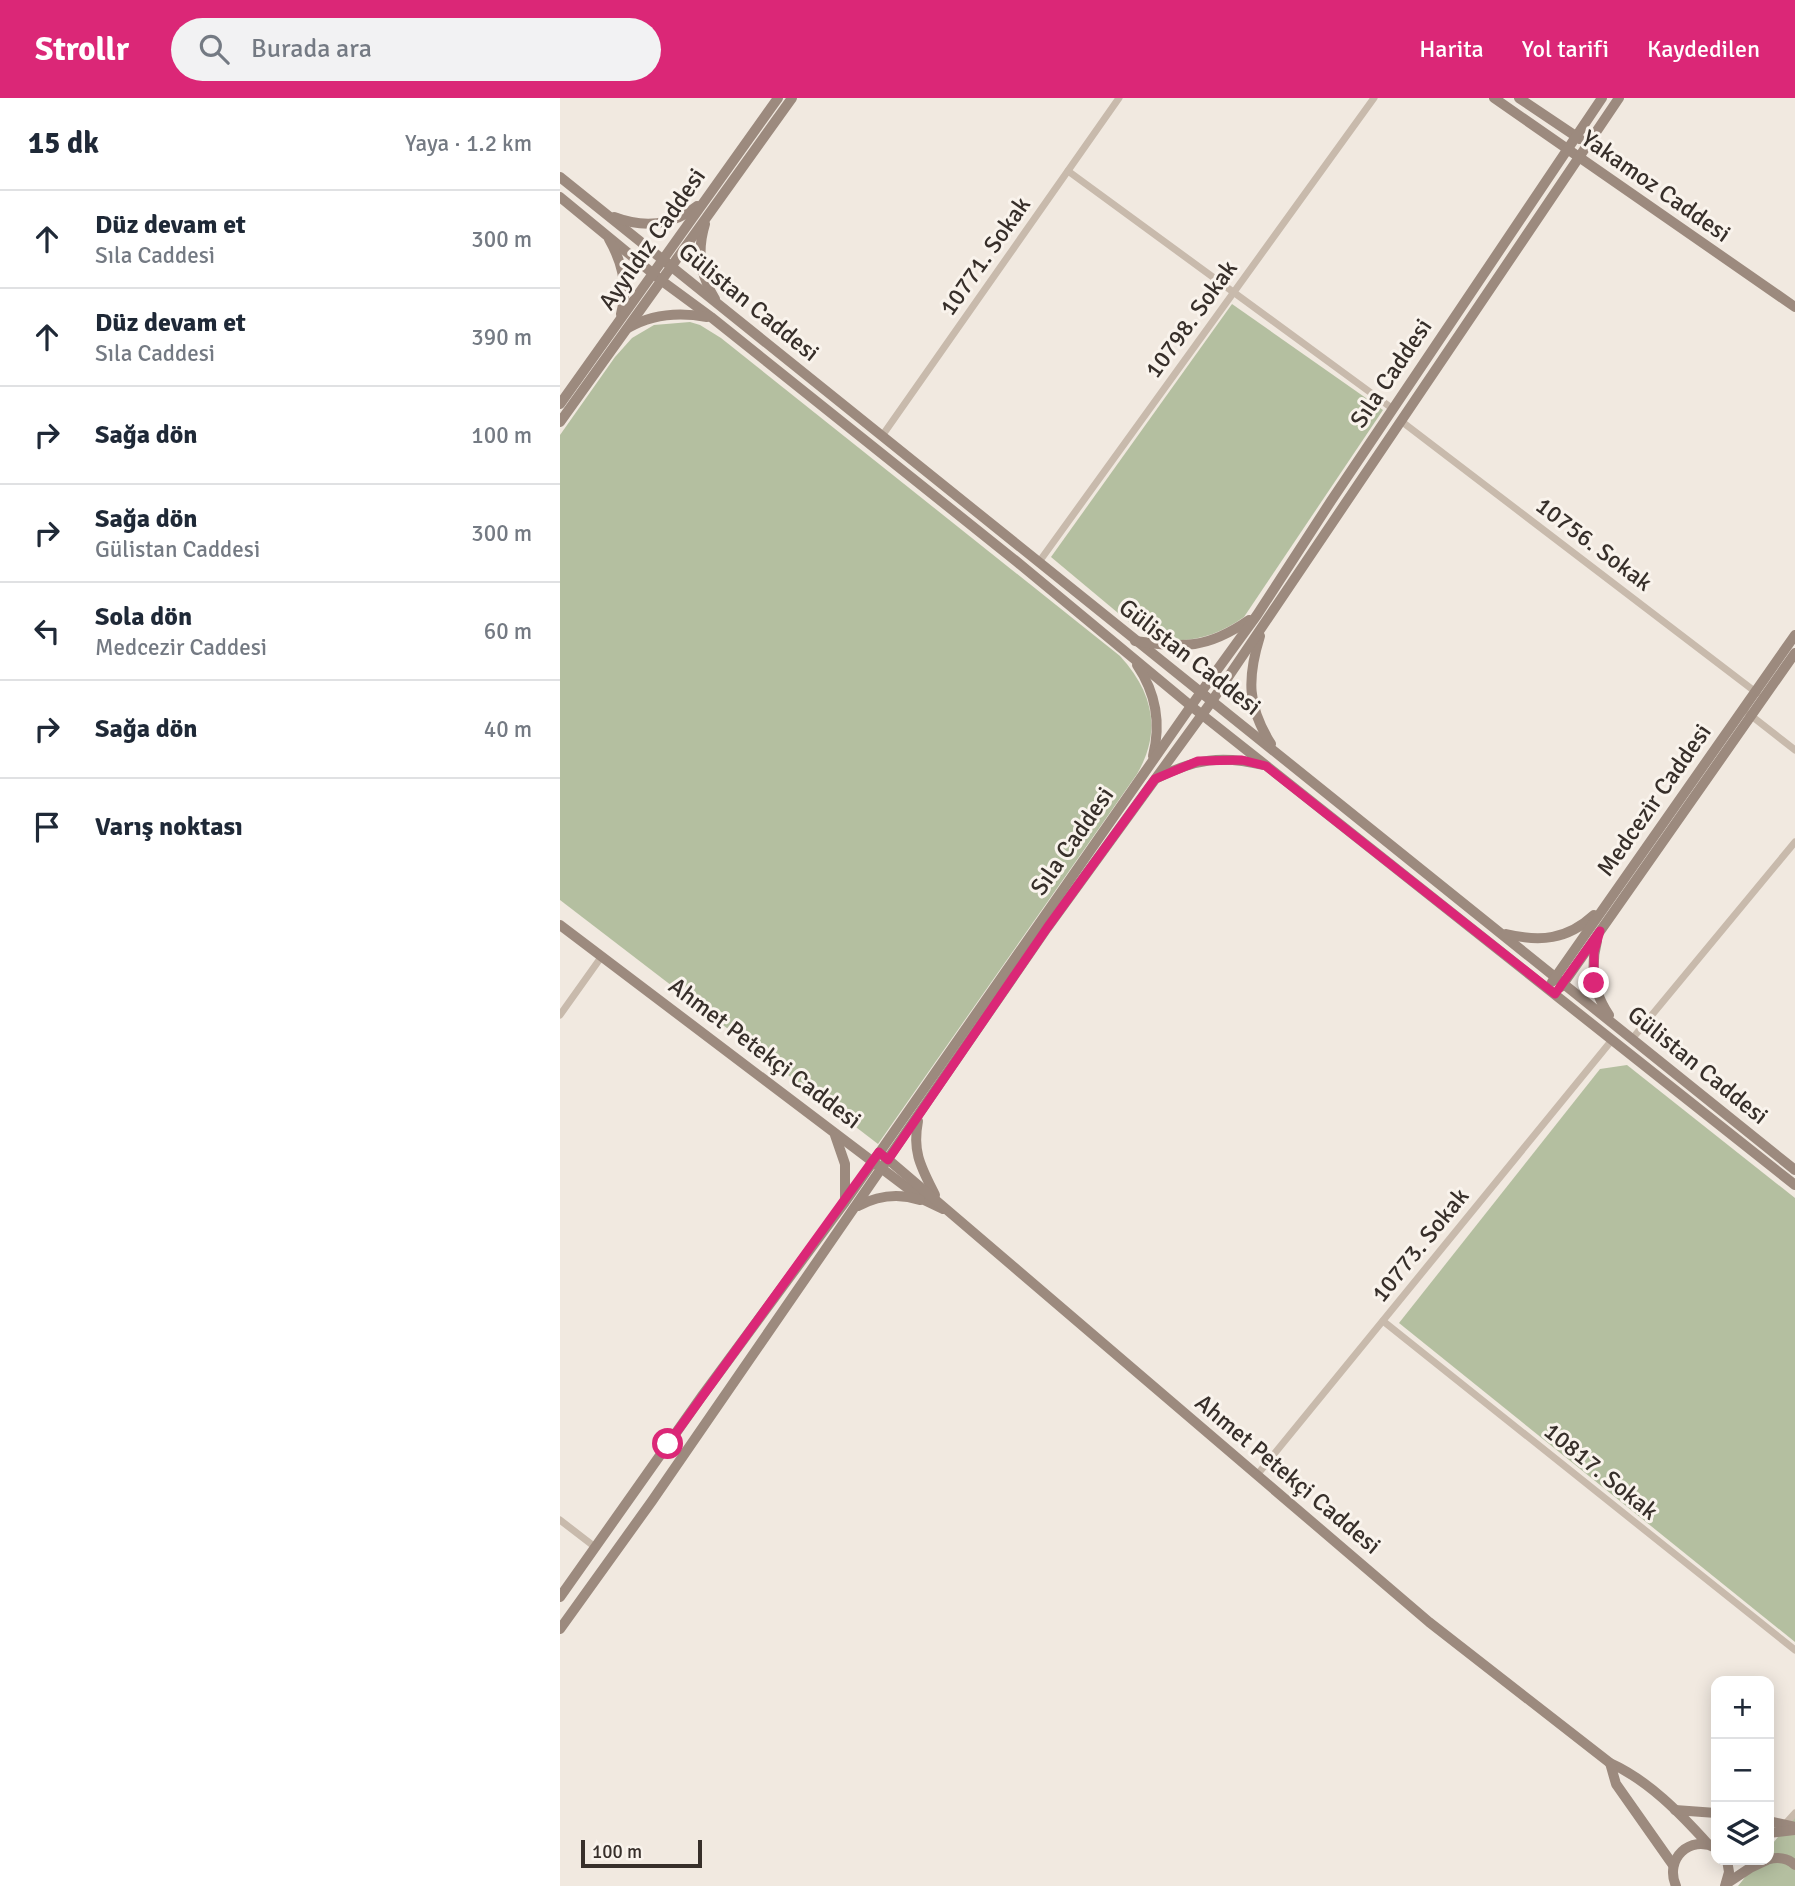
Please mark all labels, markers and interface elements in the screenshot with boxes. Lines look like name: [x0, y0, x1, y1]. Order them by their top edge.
search box: [171, 18, 661, 81]
text: Strollr: [35, 29, 129, 70]
icon: search: [195, 30, 233, 68]
text: Burada ara: [251, 33, 372, 65]
text: Harita: [1419, 34, 1484, 64]
text: Yol tarifi: [1522, 34, 1609, 64]
text: Kaydedilen: [1647, 34, 1760, 64]
street label: Yakamoz Caddesi: [1576, 123, 1736, 249]
text: 15 dk: [28, 125, 99, 162]
text: Yaya · 1.2 km: [405, 129, 532, 158]
street label: Ayyıldız Caddesi: [592, 162, 712, 316]
street label: 10771. Sokak: [933, 191, 1037, 321]
text: Düz devam et: [95, 209, 246, 241]
icon: ahead: [28, 220, 66, 258]
text: 300 m: [471, 225, 532, 254]
street label: Gülistan Caddesi: [673, 236, 825, 368]
text: Sıla Caddesi: [95, 241, 215, 270]
street label: 10798. Sokak: [1138, 254, 1244, 384]
text: Düz devam et: [95, 307, 246, 339]
street label: Sıla Caddesi: [1344, 313, 1438, 433]
icon: ahead: [28, 318, 66, 356]
text: 390 m: [471, 323, 532, 352]
text: Sıla Caddesi: [95, 339, 215, 368]
icon: right: [28, 416, 66, 454]
text: Sağa dön: [95, 419, 198, 451]
text: 100 m: [471, 421, 532, 450]
street label: 10756. Sokak: [1530, 490, 1658, 598]
text: Sağa dön: [95, 503, 198, 535]
icon: right: [28, 514, 66, 552]
text: 300 m: [471, 519, 532, 548]
text: Gülistan Caddesi: [95, 535, 260, 564]
street label: Gülistan Caddesi: [1113, 592, 1267, 722]
text: Sola dön: [95, 601, 192, 633]
icon: left: [28, 612, 66, 650]
text: 60 m: [484, 617, 532, 646]
text: Medcezir Caddesi: [95, 633, 267, 662]
icon: right: [28, 710, 66, 748]
text: Sağa dön: [95, 713, 198, 745]
text: 40 m: [484, 715, 532, 744]
street label: Medcezir Caddesi: [1590, 718, 1718, 882]
street label: Sıla Caddesi: [1024, 781, 1120, 901]
icon: arrive: [28, 808, 66, 846]
text: Varış noktası: [95, 811, 243, 843]
route end: [1578, 967, 1609, 998]
street label: Ahmet Petekçi Caddesi: [663, 971, 867, 1135]
street label: Gülistan Caddesi: [1622, 999, 1774, 1131]
street label: 10773. Sokak: [1365, 1182, 1475, 1308]
street label: Ahmet Petekçi Caddesi: [1189, 1387, 1387, 1561]
street label: 10817. Sokak: [1538, 1416, 1664, 1526]
route start: [652, 1428, 683, 1459]
map controls: [1711, 1676, 1774, 1865]
button: +: [1711, 1676, 1774, 1739]
button: −: [1711, 1739, 1774, 1802]
button: layers: [1711, 1802, 1774, 1865]
scale bar: [581, 1837, 702, 1869]
text: 100 m: [592, 1840, 642, 1864]

